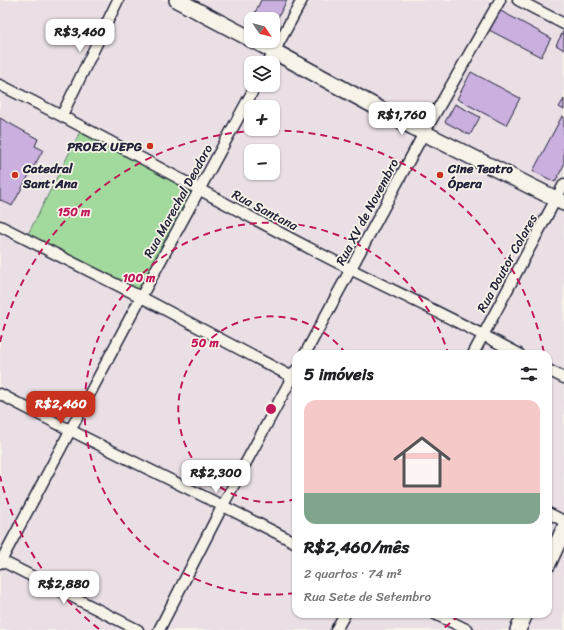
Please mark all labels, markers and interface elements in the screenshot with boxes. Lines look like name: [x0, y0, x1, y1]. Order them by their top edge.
north arrow: [244, 12, 280, 48]
map controls: [244, 12, 280, 180]
pin: R$3,460: [43, 19, 117, 53]
text: R$3,460: [55, 20, 106, 43]
button: layers: [244, 56, 280, 92]
button: +: [244, 100, 280, 136]
pin: R$1,760: [365, 102, 439, 136]
text: R$1,760: [378, 103, 426, 126]
place label: PROEX UEPG: [67, 135, 142, 158]
street label: Rua Marechal Deodoro: [137, 139, 219, 262]
marker: PROEX UEPG: [145, 141, 155, 151]
button: −: [244, 144, 280, 180]
street label: Rua XV de Novembro: [329, 154, 405, 270]
place label: Catedral Sant'Ana: [22, 157, 78, 195]
place label: Cine Teatro Ópera: [447, 157, 513, 195]
marker: Catedral Sant'Ana: [10, 170, 20, 180]
marker: Cine Teatro Ópera: [435, 170, 445, 180]
street label: Rua Santana: [228, 183, 303, 237]
text: 150 m: [58, 201, 91, 223]
street label: Rua Doutor Colares: [470, 209, 544, 317]
text: 100 m: [123, 267, 156, 289]
text: 50 m: [191, 332, 219, 354]
text: 5 imóveis: [304, 359, 374, 389]
icon: filters: [518, 363, 540, 385]
pin: R$2,460: [24, 391, 98, 425]
text: R$2,460: [35, 392, 87, 415]
centre of rings: [264, 402, 278, 416]
icon: home: [386, 426, 458, 498]
pin: R$2,300: [179, 460, 253, 494]
text: R$2,300: [190, 461, 242, 484]
text: R$2,460/mês: [304, 532, 409, 562]
text: 2 quartos · 74 m²: [304, 562, 402, 585]
pin: R$2,880: [27, 571, 101, 605]
text: R$2,880: [38, 572, 90, 595]
text: Rua Sete de Setembro: [304, 585, 431, 608]

